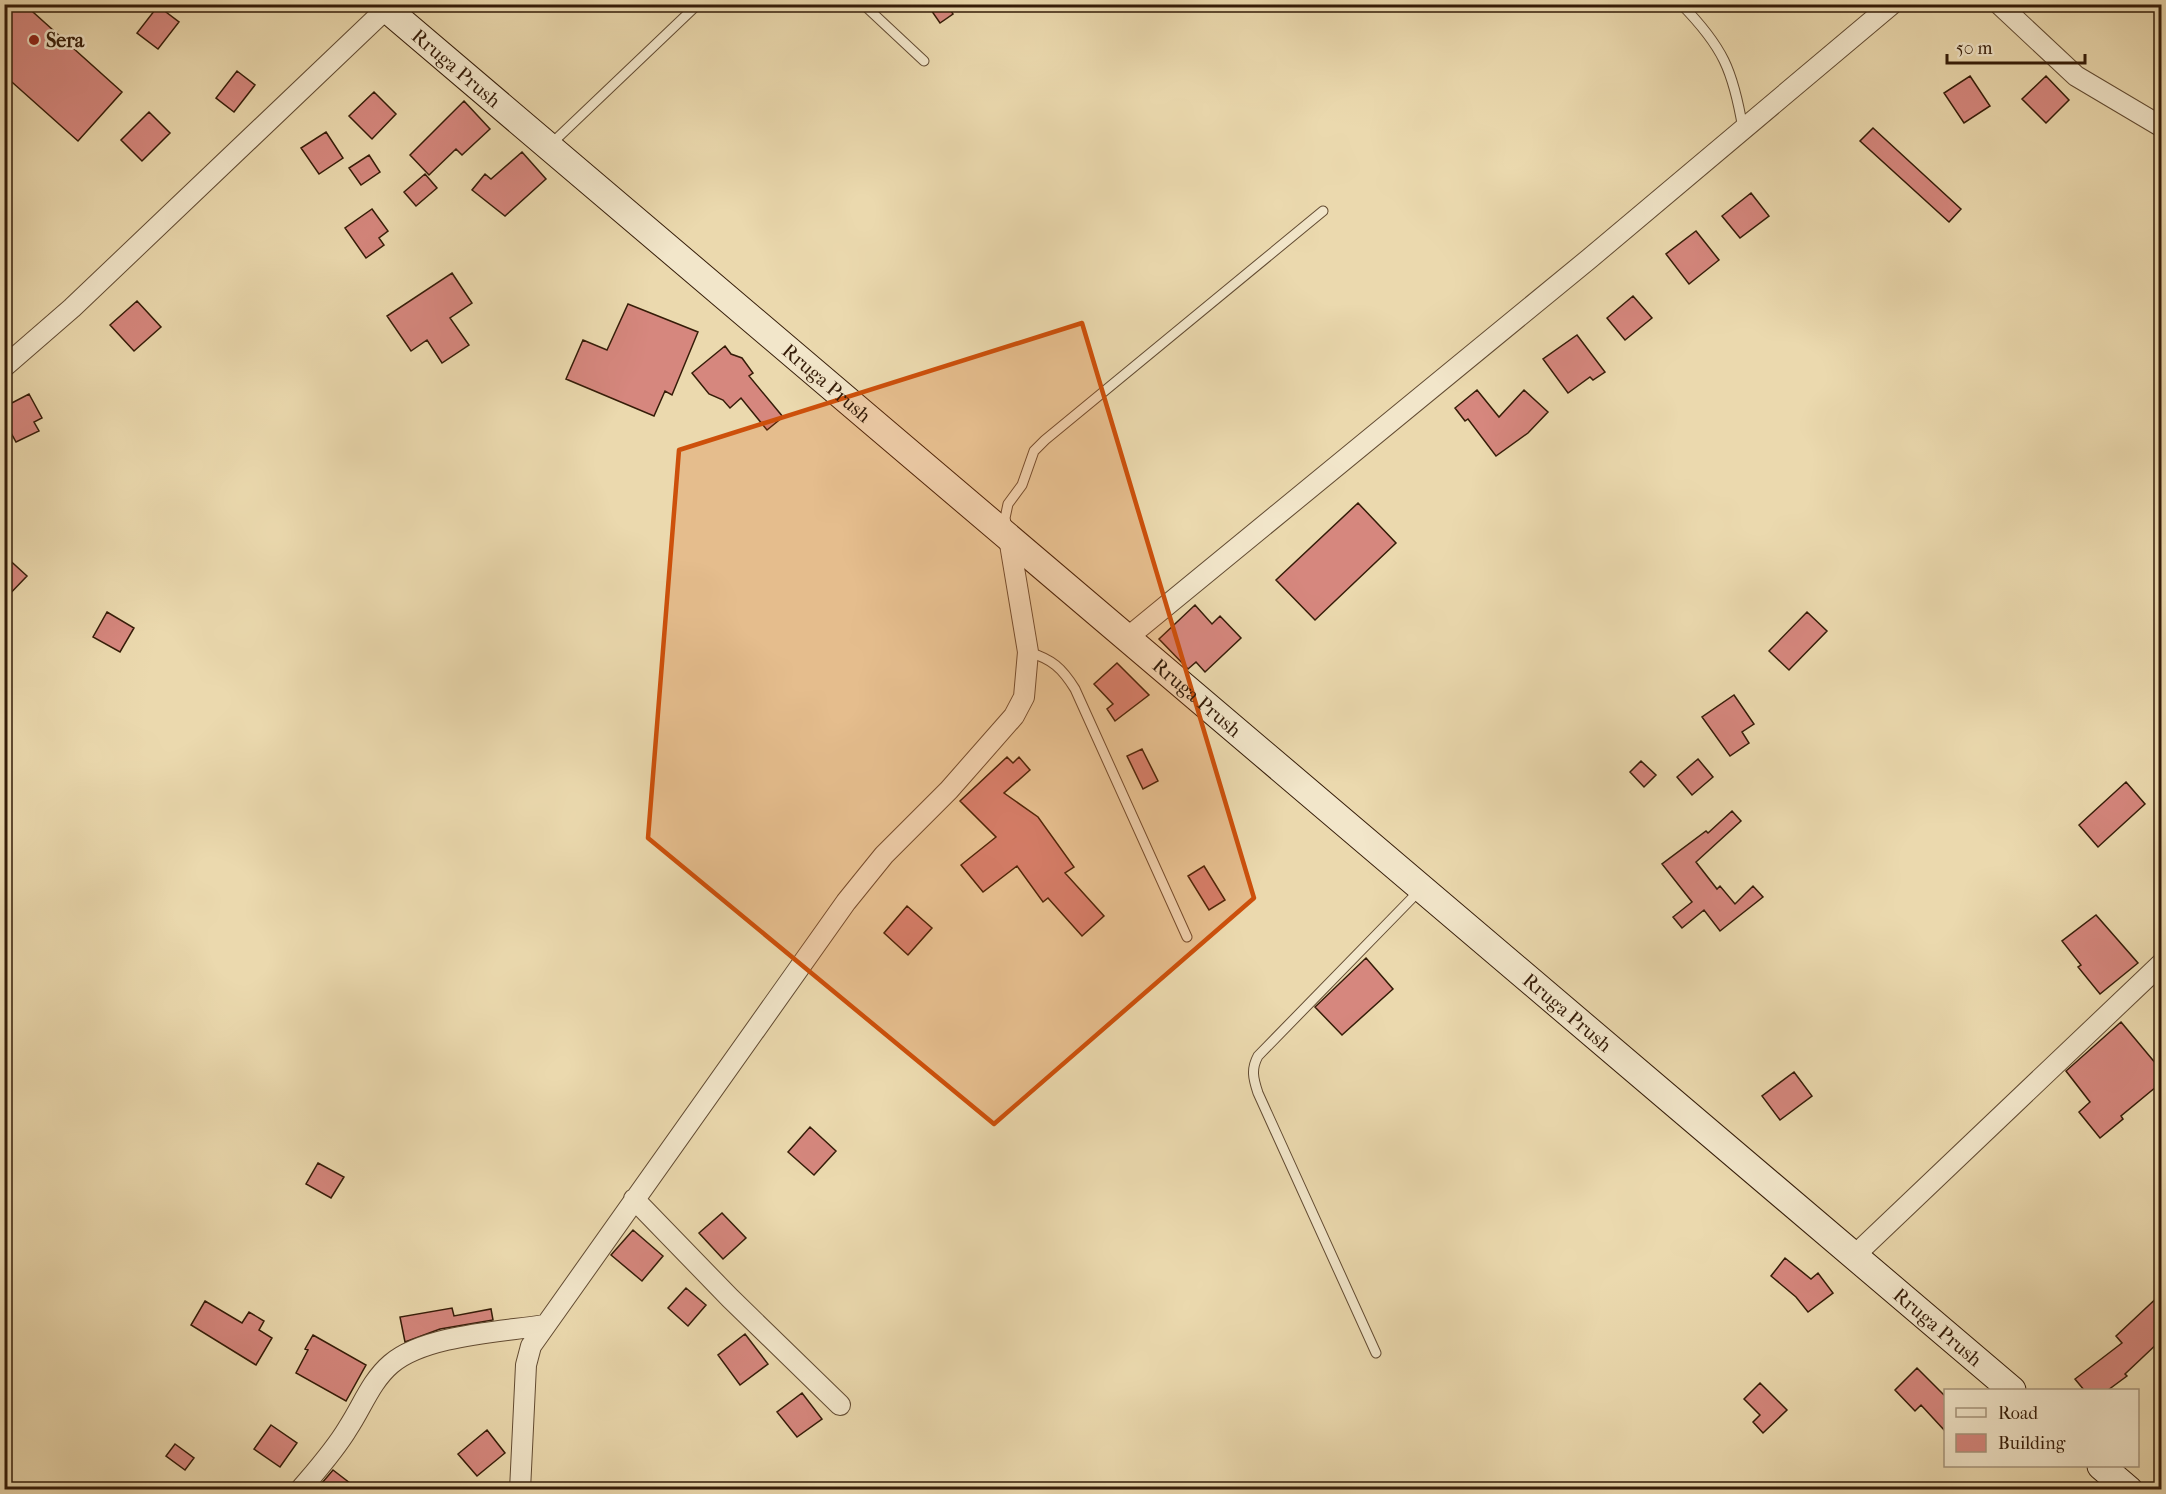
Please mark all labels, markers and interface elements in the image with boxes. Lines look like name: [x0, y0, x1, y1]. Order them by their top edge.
street label: Rruga Prush: [407, 24, 506, 113]
scale bar: [1947, 27, 2085, 65]
place label: Sera: [46, 29, 85, 52]
marker: Sera: [27, 33, 41, 47]
text: 50 m: [1956, 38, 1993, 59]
street label: Rruga Prush: [778, 339, 876, 427]
street label: Rruga Prush: [1148, 653, 1247, 742]
street label: Rruga Prush: [1518, 968, 1617, 1057]
street label: Rruga Prush: [1889, 1283, 1987, 1372]
legend: [1944, 1389, 2139, 1467]
text: Road: [1998, 1403, 2038, 1424]
text: Building: [1998, 1433, 2066, 1454]

